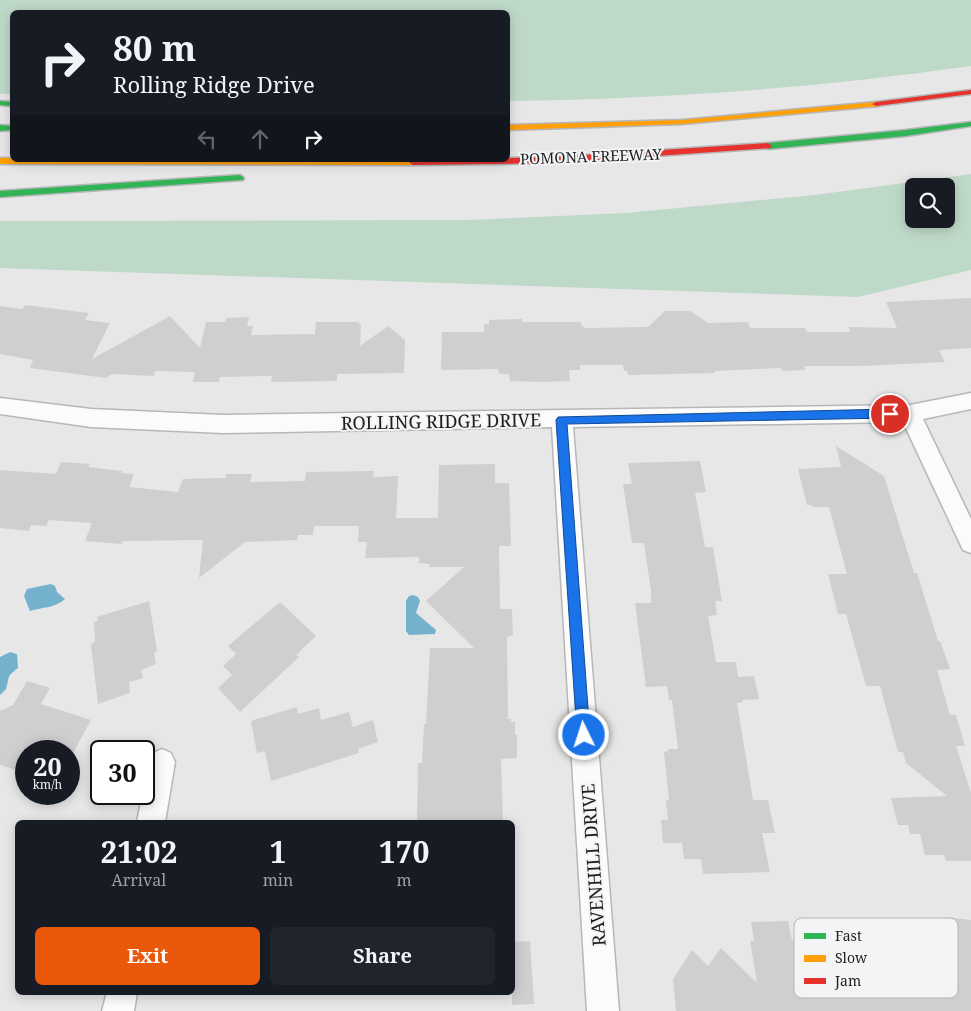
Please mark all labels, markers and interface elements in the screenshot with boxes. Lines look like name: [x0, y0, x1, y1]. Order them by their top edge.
text: 80 m: [113, 24, 196, 71]
icon: right: [30, 30, 95, 95]
text: Rolling Ridge Drive: [113, 69, 315, 99]
icon: left: [193, 125, 221, 153]
icon: ahead: [246, 125, 274, 153]
icon: right: [299, 125, 327, 153]
street label: POMONA FREEWAY: [520, 144, 663, 168]
map controls: [905, 178, 955, 228]
button: search: [905, 178, 955, 228]
pin: [869, 393, 911, 435]
icon: arrive: [876, 400, 904, 428]
street label: ROLLING RIDGE DRIVE: [341, 407, 541, 435]
position arrow: [557, 708, 609, 760]
speed limit sign: 30: [90, 740, 155, 805]
text: 20: [33, 749, 62, 783]
text: km/h: [33, 776, 62, 793]
street label: RAVENHILL DRIVE: [575, 783, 611, 947]
text: 21:02: [100, 831, 177, 872]
text: 1: [270, 831, 286, 872]
text: 170: [379, 831, 430, 872]
text: Arrival: [112, 869, 166, 891]
text: min: [263, 869, 293, 891]
text: m: [397, 869, 412, 891]
legend: [794, 918, 958, 998]
text: Fast: [835, 926, 862, 945]
button: Exit: [35, 927, 260, 985]
button: Share: [270, 927, 495, 985]
text: Slow: [835, 948, 868, 967]
text: Jam: [834, 971, 861, 990]

